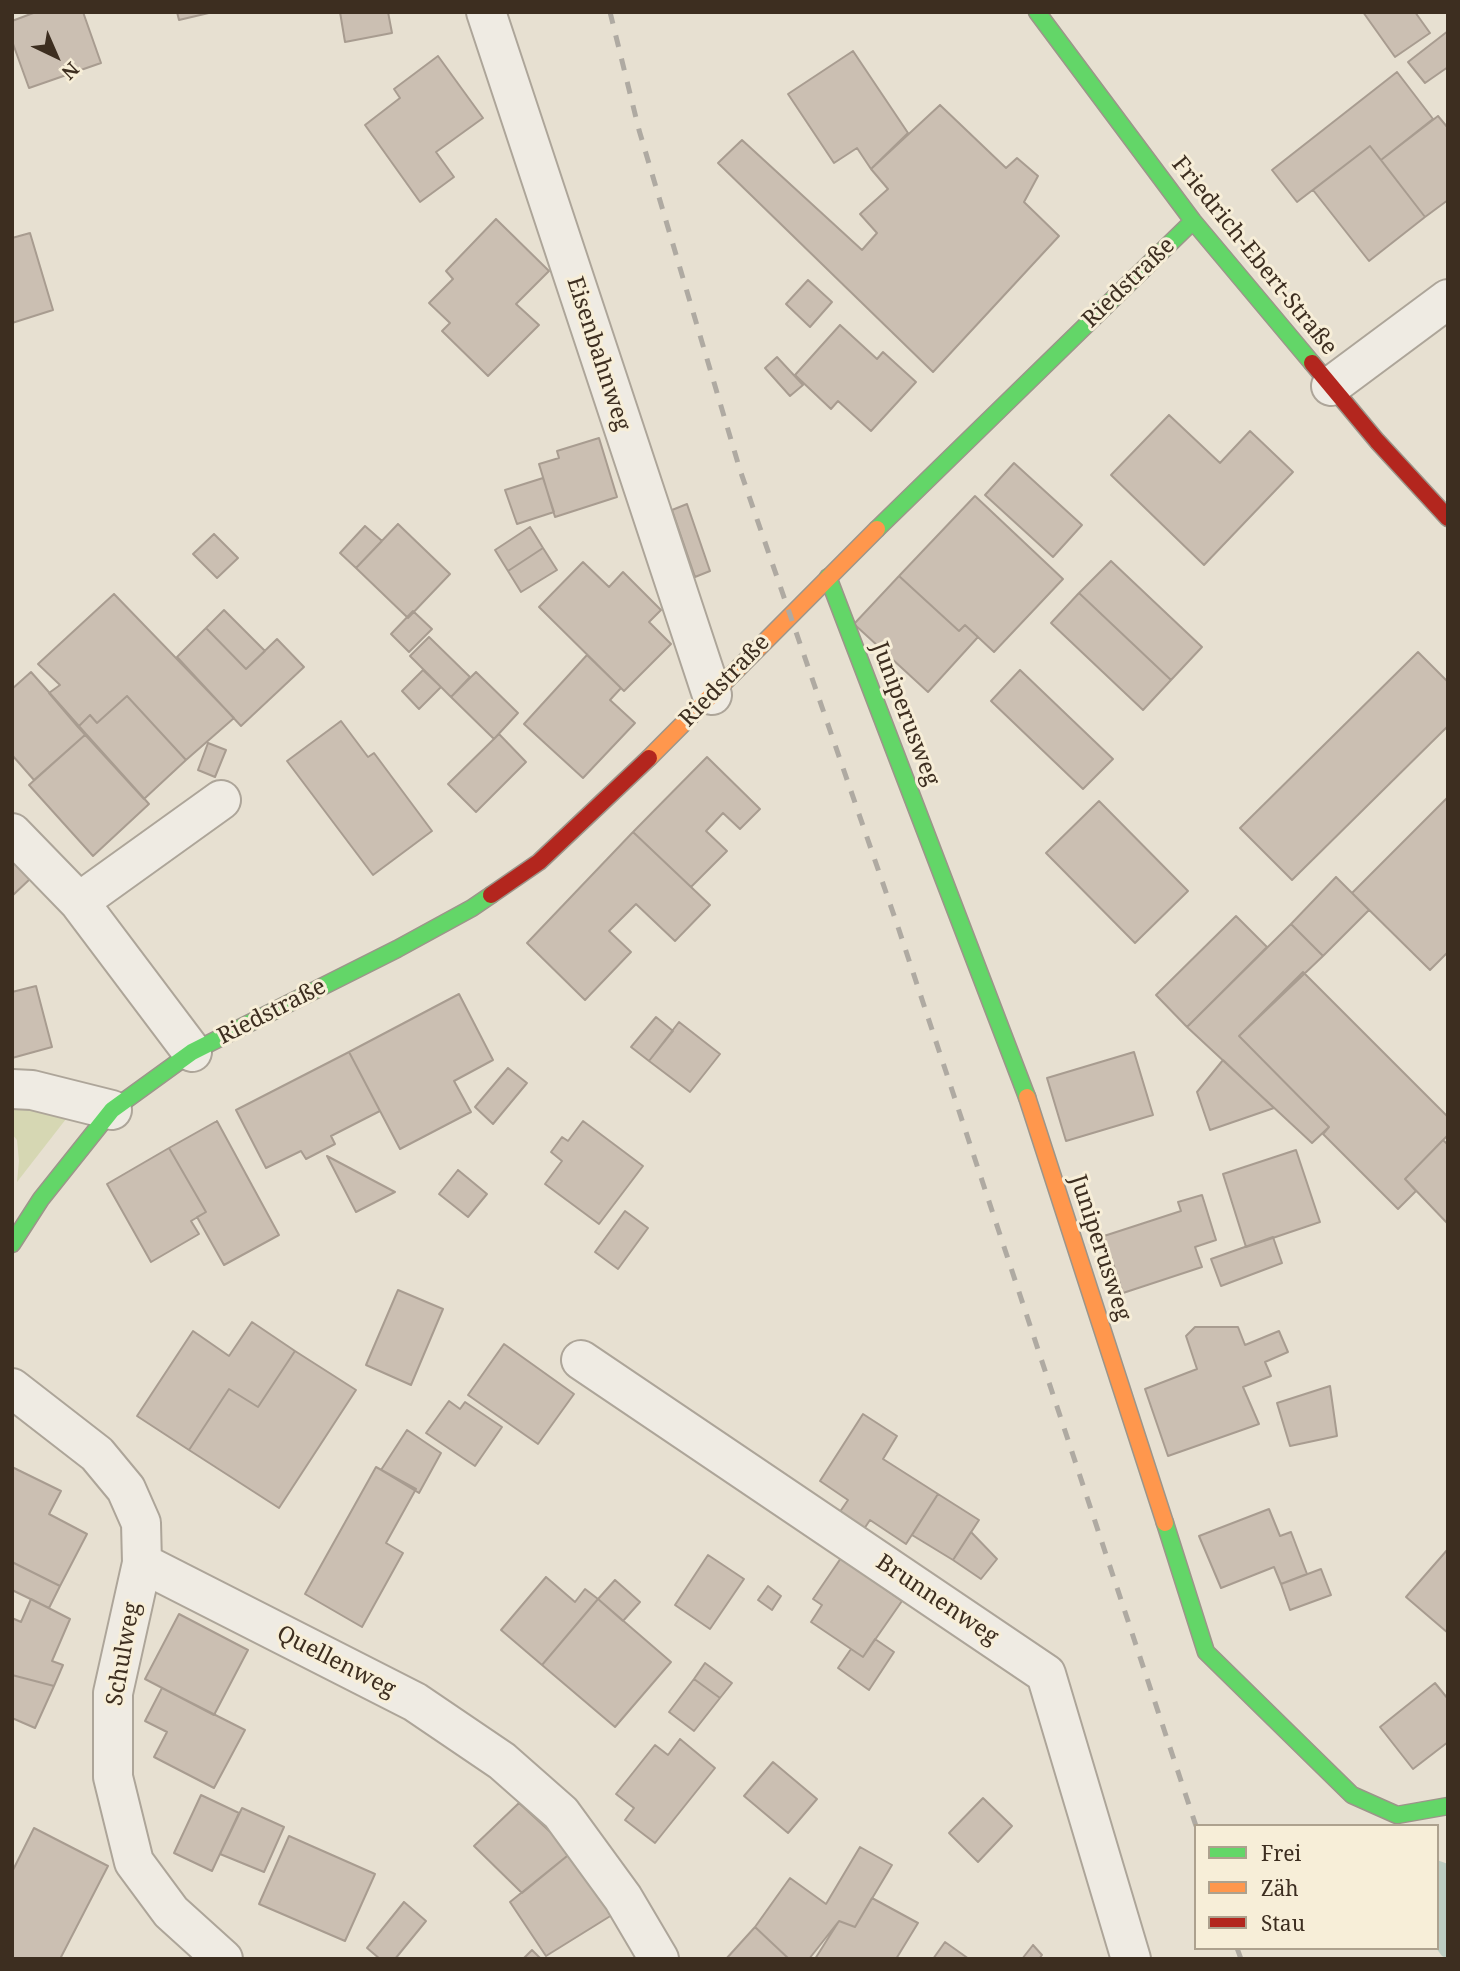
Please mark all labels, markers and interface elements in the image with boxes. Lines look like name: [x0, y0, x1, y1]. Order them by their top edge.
north arrow: [21, 21, 91, 91]
text: N: [56, 57, 85, 86]
street label: Friedrich-Ebert-Straße: [1165, 151, 1343, 361]
street label: Riedstraße: [1077, 232, 1181, 334]
street label: Eisenbahnweg: [560, 274, 636, 434]
street label: Riedstraße: [674, 629, 776, 733]
street label: Juniperusweg: [865, 638, 945, 790]
street label: Riedstraße: [213, 973, 331, 1051]
street label: Juniperusweg: [1063, 1172, 1137, 1324]
street label: Brunnenweg: [871, 1549, 1003, 1651]
street label: Schulweg: [101, 1600, 147, 1708]
street label: Quellenweg: [272, 1620, 400, 1704]
legend: [1194, 1824, 1439, 1950]
text: Frei: [1261, 1839, 1301, 1867]
text: Zäh: [1261, 1874, 1299, 1902]
text: Stau: [1261, 1909, 1305, 1937]

